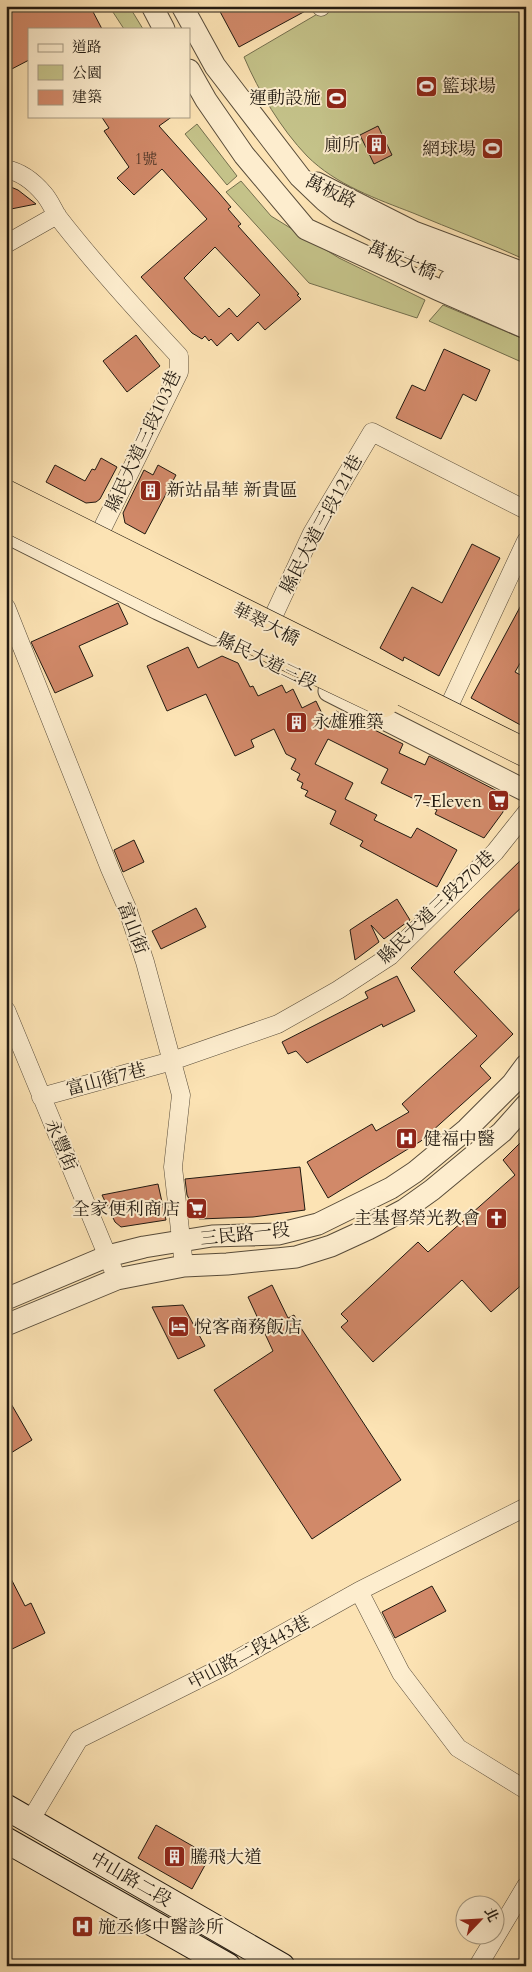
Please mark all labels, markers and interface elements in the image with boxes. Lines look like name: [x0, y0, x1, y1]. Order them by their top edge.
legend: [28, 28, 190, 118]
text: 道路: [72, 37, 102, 57]
text: 公園: [72, 63, 102, 83]
sports icon: 籃球場: [414, 74, 438, 98]
place label: 籃球場: [442, 74, 496, 99]
place label: 運動設施: [249, 86, 321, 111]
sports icon: 運動設施: [325, 86, 349, 110]
text: 建築: [72, 87, 102, 107]
place label: 廁所: [324, 133, 360, 158]
building icon: 廁所: [364, 133, 388, 157]
place label: 網球場: [422, 137, 476, 162]
sports icon: 網球場: [480, 137, 504, 161]
house number: 1號: [135, 149, 157, 169]
street label: 萬板路: [301, 169, 361, 214]
street label: 萬板大橋: [364, 235, 440, 286]
street label: 縣民大道三段103巷: [100, 366, 187, 516]
street label: 縣民大道三段121巷: [274, 451, 369, 598]
building icon: 新站晶華 新貴區: [139, 478, 163, 502]
place label: 新站晶華 新貴區: [167, 478, 298, 503]
street label: 華翠大橋: [228, 597, 304, 652]
street label: 縣民大道三段: [213, 627, 321, 696]
building icon: 永雄雅築: [284, 710, 308, 734]
place label: 永雄雅築: [312, 710, 384, 735]
place label: 7-Eleven: [413, 789, 483, 814]
supermarket icon: 7-Eleven: [486, 789, 510, 813]
street label: 縣民大道三段270巷: [372, 845, 500, 970]
street label: 富山街: [111, 898, 154, 958]
street label: 富山街7巷: [64, 1057, 149, 1102]
street label: 永豐街: [38, 1115, 83, 1175]
hospital icon: 健福中醫: [395, 1127, 419, 1151]
place label: 健福中醫: [423, 1127, 495, 1152]
place label: 全家便利商店: [72, 1197, 180, 1222]
supermarket icon: 全家便利商店: [184, 1197, 208, 1221]
place label: 主基督榮光教會: [354, 1206, 480, 1231]
church icon: 主基督榮光教會: [484, 1206, 508, 1230]
street label: 三民路一段: [199, 1217, 291, 1252]
hotel icon: 悅客商務飯店: [166, 1315, 190, 1339]
place label: 悅客商務飯店: [194, 1315, 302, 1340]
street label: 中山路二段443巷: [183, 1610, 315, 1695]
building icon: 騰飛大道: [162, 1845, 186, 1869]
place label: 騰飛大道: [190, 1845, 262, 1870]
street label: 中山路二段: [86, 1846, 176, 1913]
north arrow: [454, 1894, 504, 1944]
text: 北: [480, 1904, 503, 1925]
hospital icon: 施丞修中醫診所: [70, 1915, 94, 1939]
place label: 施丞修中醫診所: [98, 1915, 224, 1940]

